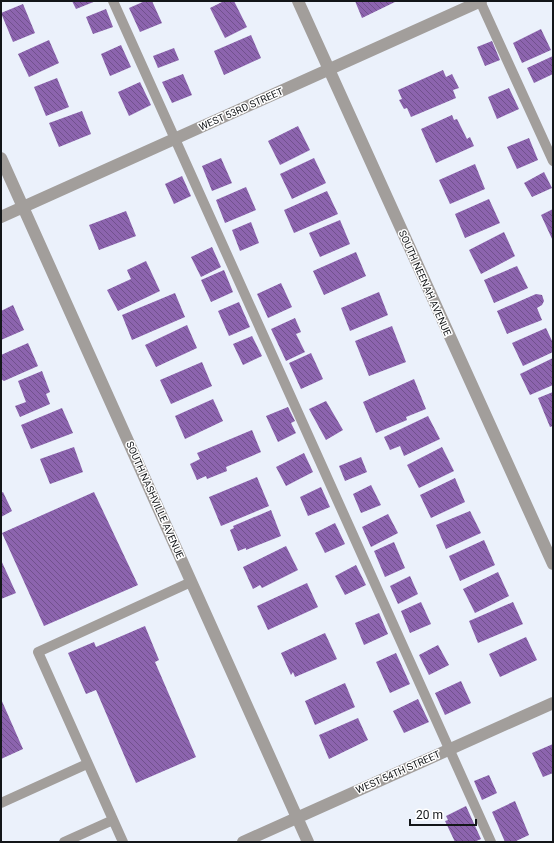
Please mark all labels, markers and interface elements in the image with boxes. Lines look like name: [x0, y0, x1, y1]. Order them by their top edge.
street label: WEST 53RD STREET: [197, 86, 285, 132]
street label: SOUTH NEENAH AVENUE: [397, 229, 453, 338]
street label: SOUTH NASHVILLE AVENUE: [124, 440, 186, 561]
street label: WEST 54TH STREET: [354, 748, 442, 796]
scale bar: [410, 801, 476, 827]
text: 20 m: [416, 808, 443, 822]

